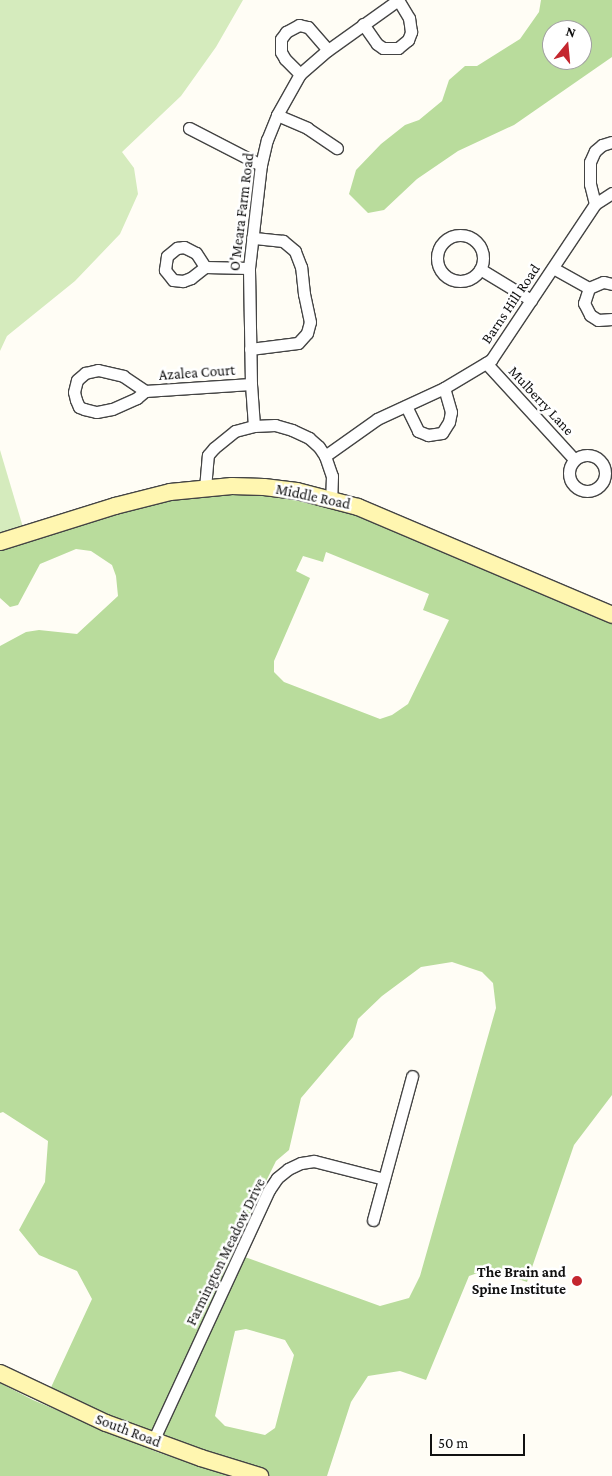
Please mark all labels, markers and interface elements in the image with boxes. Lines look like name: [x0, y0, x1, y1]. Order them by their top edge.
north arrow: [542, 20, 592, 70]
text: N: [564, 23, 578, 41]
street label: O'Meara Farm Road: [226, 152, 258, 272]
street label: Barns Hill Road: [478, 261, 544, 347]
street label: Azalea Court: [158, 361, 236, 385]
street label: Mulberry Lane: [504, 363, 578, 439]
street label: Middle Road: [274, 480, 352, 514]
street label: Farmington Meadow Drive: [182, 1175, 270, 1329]
place label: The Brain and Spine Institute: [472, 1263, 566, 1298]
marker: The Brain and Spine Institute: [570, 1274, 584, 1288]
street label: South Road: [93, 1410, 163, 1452]
scale bar: [432, 1424, 527, 1456]
text: 50 m: [438, 1435, 468, 1451]

